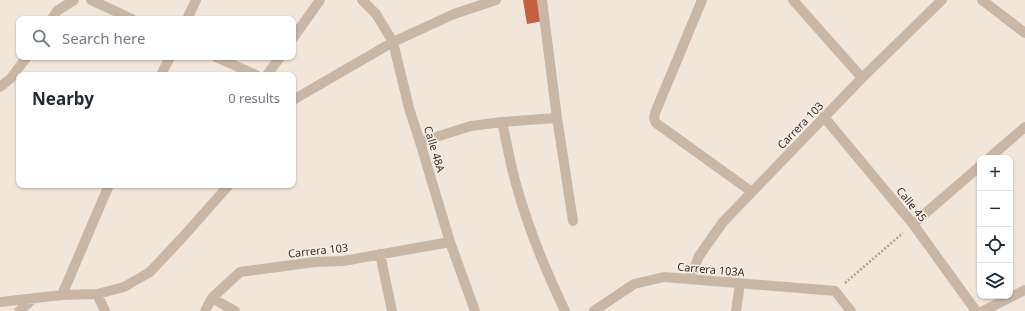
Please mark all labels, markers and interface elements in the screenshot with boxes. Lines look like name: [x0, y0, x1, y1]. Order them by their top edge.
search box: [16, 16, 296, 60]
icon: search: [30, 27, 52, 49]
text: Search here: [62, 28, 145, 48]
text: Nearby: [32, 87, 94, 110]
text: 0 results: [228, 89, 280, 107]
street label: Carrera 103: [774, 98, 826, 152]
street label: Calle 48A: [421, 124, 449, 175]
map controls: [977, 155, 1013, 299]
button: +: [977, 155, 1013, 191]
street label: Calle 45: [893, 184, 931, 224]
button: −: [977, 191, 1013, 227]
button: locate: [977, 227, 1013, 263]
street label: Carrera 103: [287, 239, 349, 261]
street label: Carrera 103A: [677, 259, 746, 279]
button: layers: [977, 263, 1013, 299]

